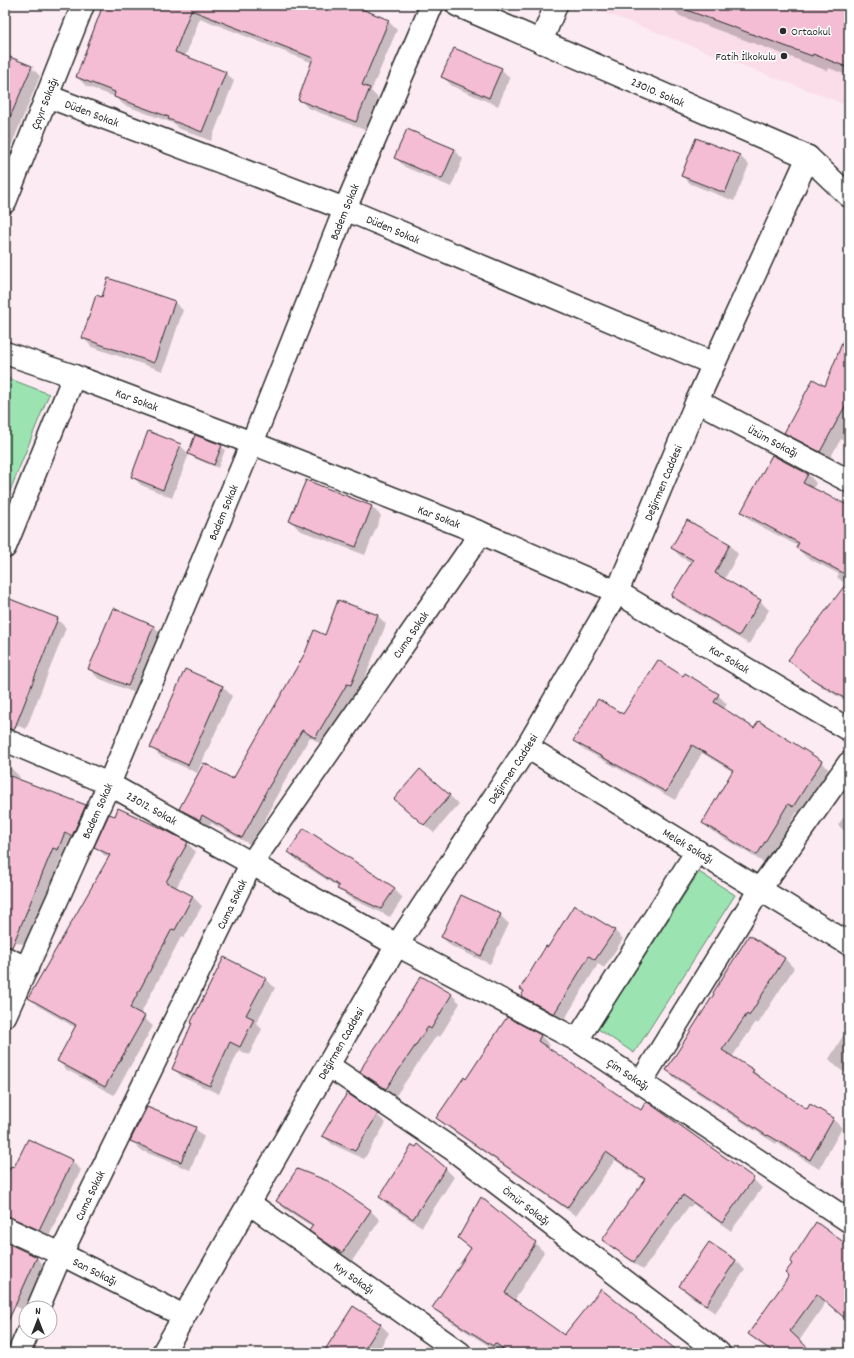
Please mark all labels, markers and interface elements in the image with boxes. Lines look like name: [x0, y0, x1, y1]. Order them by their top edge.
place label: Ortaokul: [791, 24, 831, 41]
marker: Ortaokul: [778, 26, 788, 36]
place label: Fatih İlkokulu: [716, 49, 776, 66]
marker: Fatih İlkokulu: [779, 51, 789, 61]
street label: 23010. Sokak: [628, 74, 687, 113]
street label: Çayır Sokağı: [28, 76, 63, 132]
street label: Düden Sokak: [62, 96, 121, 132]
street label: Badem Sokak: [326, 181, 365, 243]
street label: Düden Sokak: [363, 212, 422, 249]
street label: Kar Sokak: [113, 385, 160, 417]
street label: Üzüm Sokağı: [744, 422, 801, 463]
street label: Değirmen Caddesi: [641, 443, 688, 524]
street label: Badem Sokak: [205, 482, 244, 543]
street label: Kar Sokak: [415, 502, 462, 534]
street label: Cuma Sokak: [389, 608, 434, 662]
street label: Kar Sokak: [705, 641, 752, 679]
street label: Değirmen Caddesi: [485, 731, 543, 808]
street label: Badem Sokak: [79, 781, 118, 842]
street label: 23012. Sokak: [123, 788, 180, 830]
street label: Melek Sokağı: [659, 825, 716, 869]
street label: Cuma Sokak: [213, 877, 252, 933]
street label: Değirmen Caddesi: [314, 1005, 369, 1083]
street label: Çim Sokağı: [603, 1055, 652, 1096]
street label: Cuma Sokak: [72, 1168, 110, 1224]
street label: Ömür Sokağı: [498, 1183, 553, 1231]
street label: San Sokağı: [69, 1254, 120, 1291]
street label: Kıyı Sokağı: [329, 1259, 377, 1299]
north arrow: [18, 1300, 58, 1340]
text: N: [35, 1304, 41, 1320]

